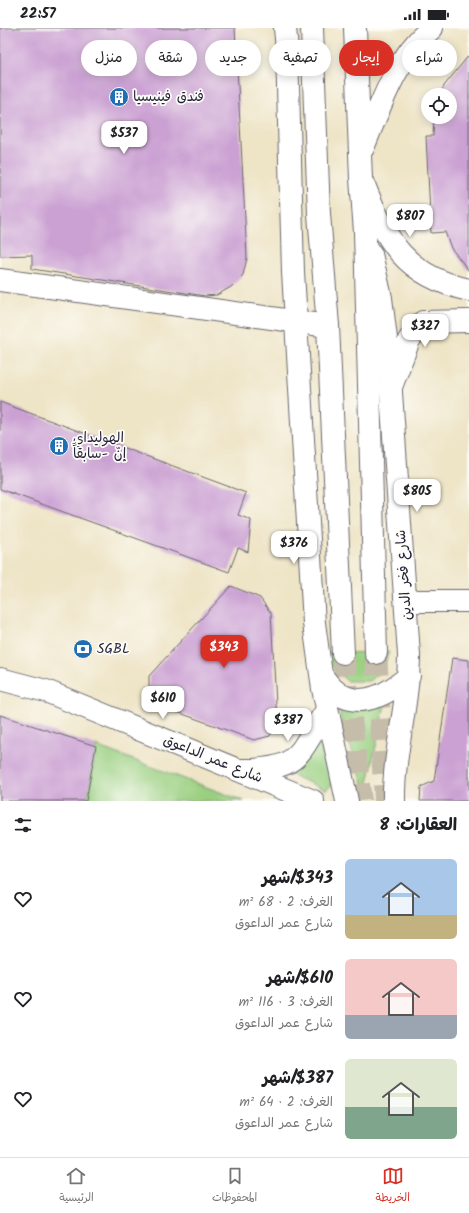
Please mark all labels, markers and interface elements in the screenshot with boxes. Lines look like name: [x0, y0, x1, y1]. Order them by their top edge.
text: 22:57: [20, 2, 56, 26]
chip: منزل: [81, 40, 137, 76]
chip: شقة: [145, 40, 197, 76]
chip: جديد: [205, 40, 261, 76]
chip: تصفية: [269, 40, 331, 76]
chip: إيجار: [339, 40, 394, 76]
chip: شراء: [402, 40, 457, 76]
building icon: فندق فينيسيا: [108, 86, 130, 108]
place label: فندق فينيسيا: [133, 86, 204, 108]
map controls: [421, 88, 457, 124]
button: locate: [421, 88, 457, 124]
pin: $537: [100, 121, 148, 155]
text: $537: [110, 123, 138, 144]
pin: $807: [386, 204, 434, 238]
text: $807: [396, 206, 424, 227]
pin: $327: [401, 314, 449, 348]
text: $327: [411, 316, 439, 337]
place label: الهوليداي إنّ -سابقاً: [71, 427, 127, 465]
building icon: الهوليداي إنّ -سابقاً: [48, 435, 70, 457]
pin: $805: [393, 479, 441, 513]
text: $805: [403, 481, 431, 502]
street label: شارع فخر الدين: [390, 529, 418, 621]
pin: $376: [270, 531, 318, 565]
text: $376: [280, 533, 308, 554]
pin: $343: [200, 635, 248, 669]
text: $343: [209, 637, 239, 658]
bank icon: SGBL: [72, 638, 94, 660]
place label: SGBL: [97, 638, 130, 660]
pin: $610: [139, 686, 187, 720]
text: $610: [150, 688, 176, 709]
pin: $387: [264, 708, 312, 742]
text: $387: [274, 710, 302, 731]
street label: شارع عمر الداعوق: [160, 729, 266, 789]
text: العقارات: 8: [379, 812, 457, 839]
icon: filters: [12, 814, 34, 836]
text: $343/شهر: [262, 865, 333, 892]
icon: home: [377, 875, 425, 923]
icon: heart: [12, 888, 34, 910]
text: الغرف: 2 · 68 m²: [239, 892, 333, 913]
text: شارع عمر الداعوق: [235, 913, 333, 934]
text: $610/شهر: [267, 965, 333, 992]
icon: home: [377, 975, 425, 1023]
icon: heart: [12, 988, 34, 1010]
text: الغرف: 3 · 116 m²: [239, 992, 333, 1013]
text: شارع عمر الداعوق: [235, 1013, 333, 1034]
text: $387/شهر: [263, 1065, 333, 1092]
icon: home: [377, 1075, 425, 1123]
icon: heart: [12, 1088, 34, 1110]
text: الغرف: 2 · 64 m²: [240, 1092, 333, 1113]
text: شارع عمر الداعوق: [235, 1113, 333, 1134]
tab: الرئيسية: [59, 1165, 94, 1207]
tab: المحفوظات: [212, 1165, 257, 1207]
tab: الخريطة: [376, 1165, 410, 1207]

